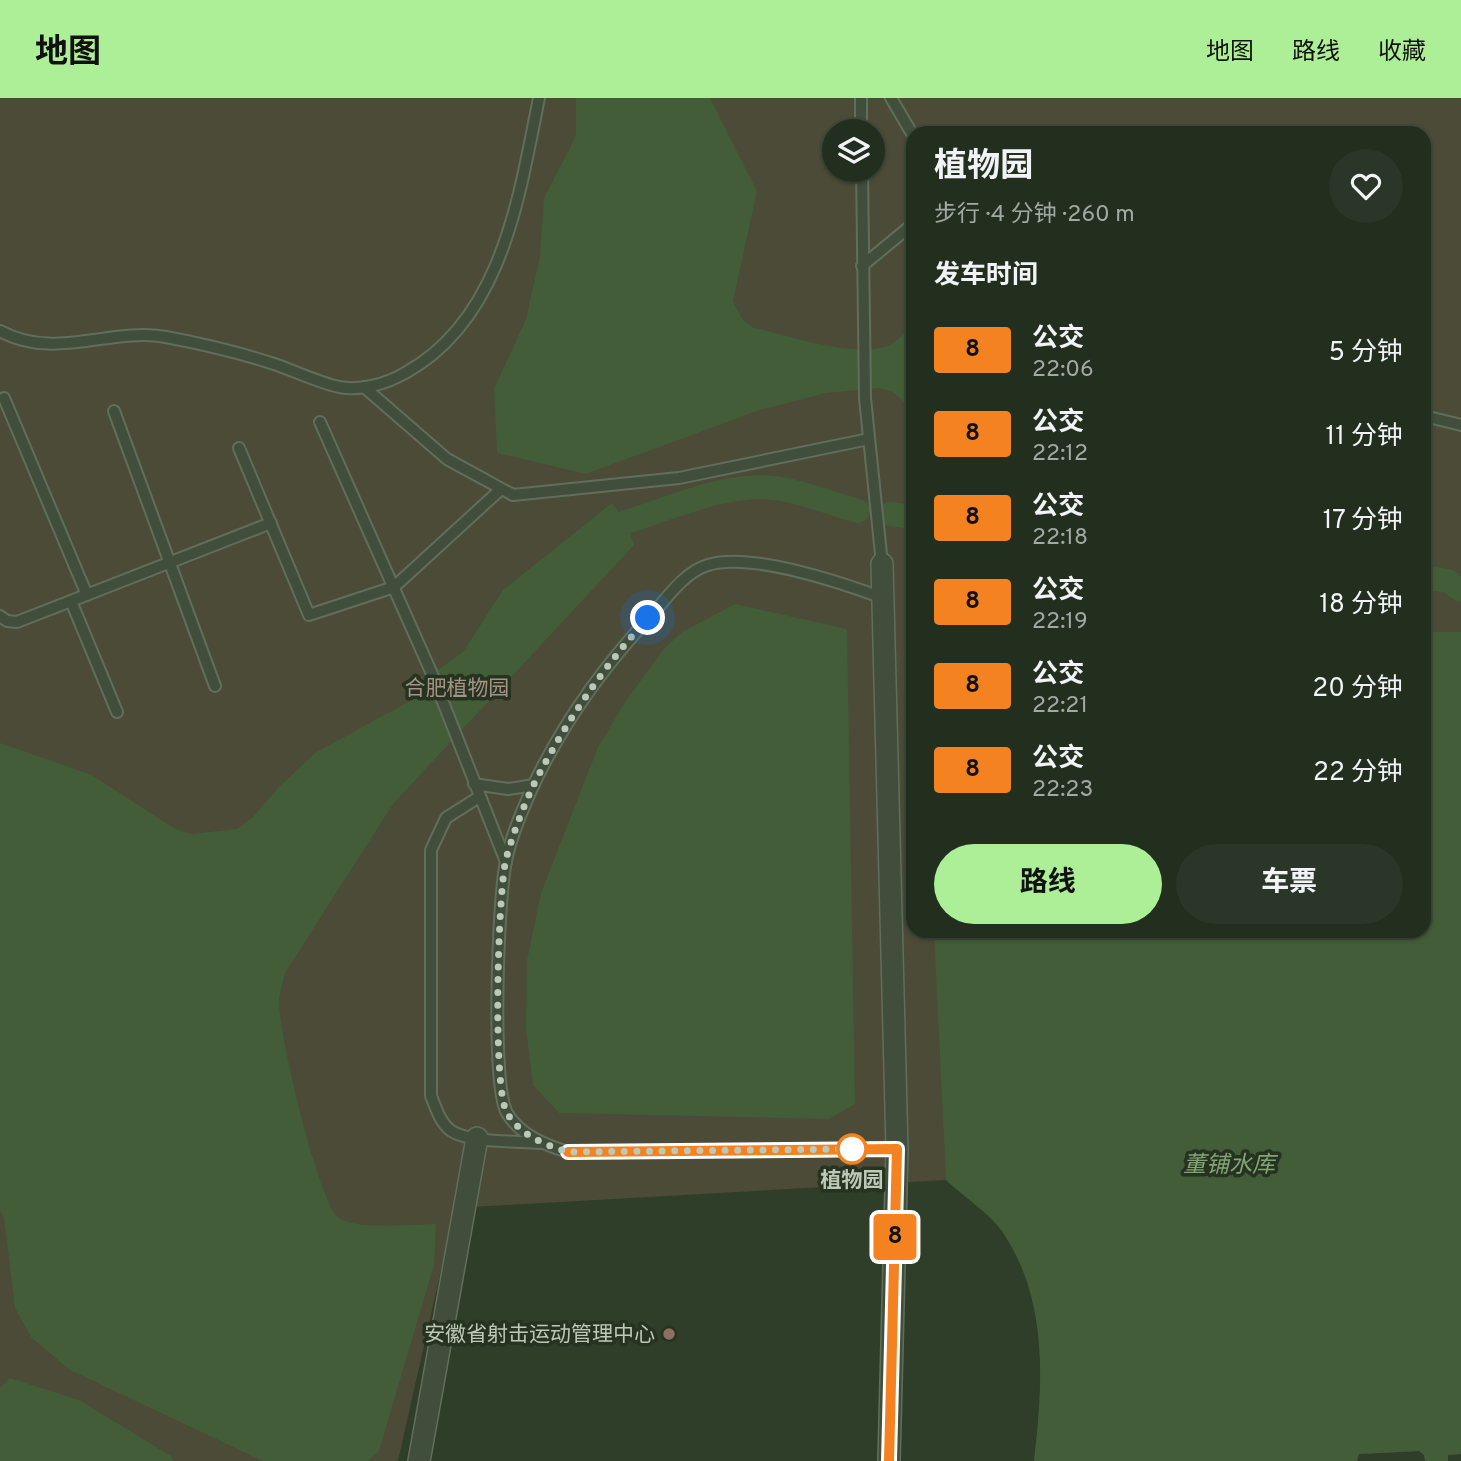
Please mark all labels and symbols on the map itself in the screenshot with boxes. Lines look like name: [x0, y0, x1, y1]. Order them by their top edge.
your location: [630, 600, 665, 635]
park label: 合肥植物园: [405, 676, 510, 703]
marker: 植物园: [837, 1134, 867, 1164]
water label: 董铺水库: [1183, 1152, 1279, 1181]
place label: 植物园: [821, 1168, 884, 1195]
line badge: 8: [872, 1214, 918, 1260]
place label: 安徽省射击运动管理中心: [424, 1322, 655, 1349]
marker: 安徽省射击运动管理中心: [661, 1326, 677, 1342]

